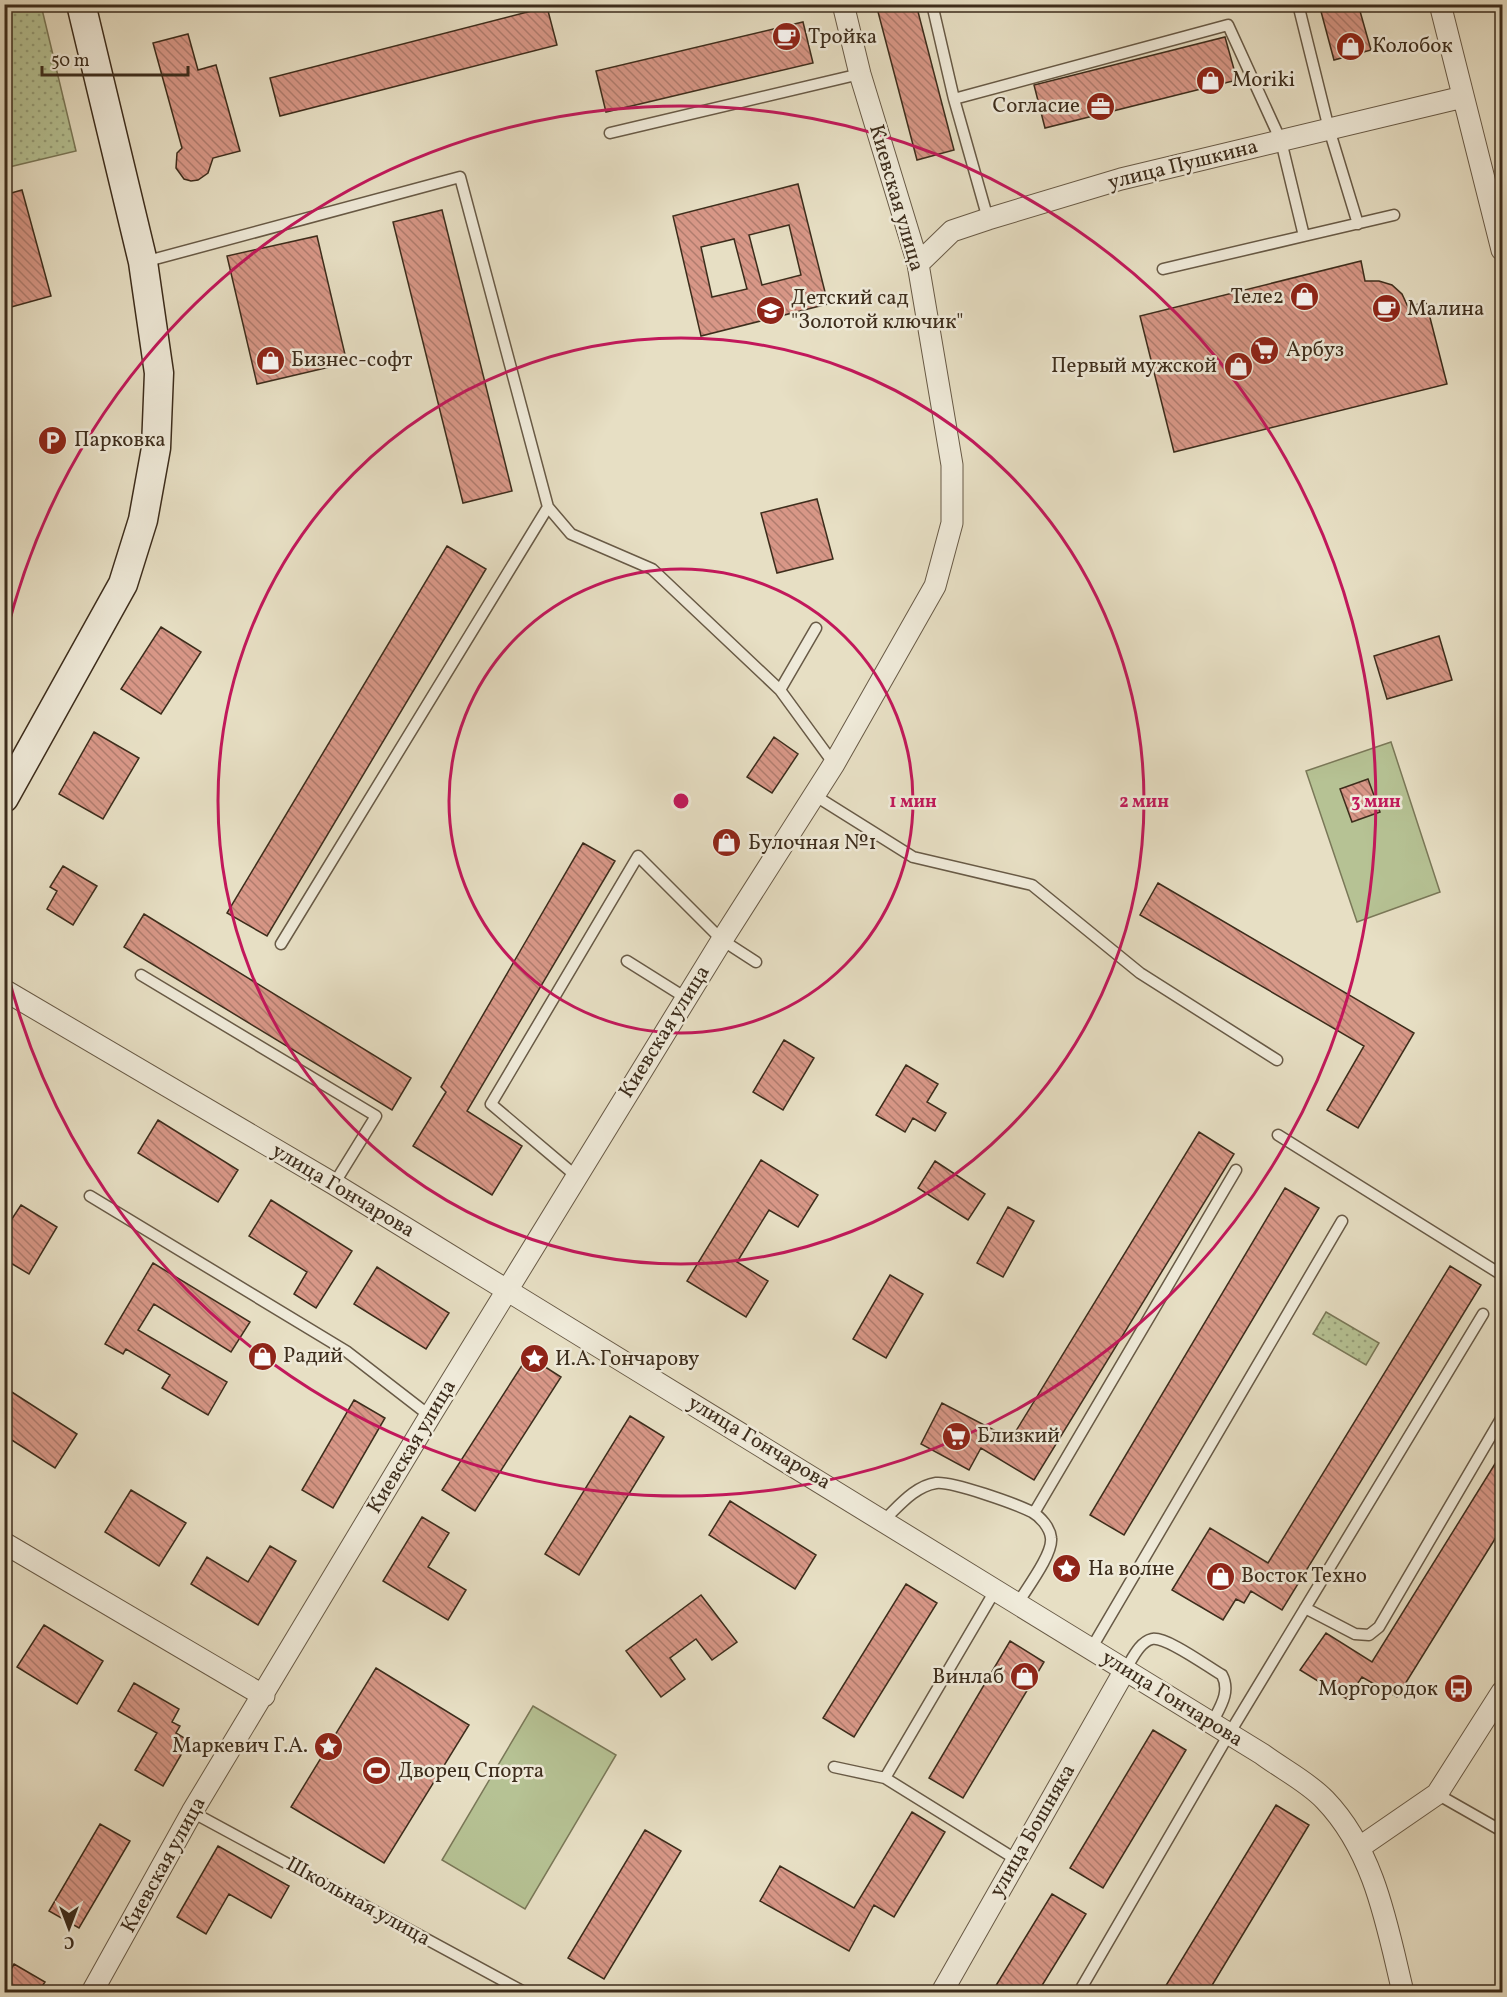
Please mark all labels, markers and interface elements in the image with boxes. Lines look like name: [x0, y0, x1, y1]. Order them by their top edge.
cafe icon: Тройка: [771, 21, 803, 53]
place label: Тройка: [808, 23, 877, 52]
shop icon: Колобок: [1335, 30, 1367, 62]
place label: Колобок: [1372, 32, 1453, 61]
scale bar: [42, 39, 188, 77]
text: 50 m: [51, 49, 90, 74]
shop icon: Moriki: [1195, 64, 1227, 96]
place label: Moriki: [1232, 66, 1295, 95]
office icon: Согласие: [1085, 90, 1117, 122]
place label: Согласие: [993, 92, 1080, 121]
street label: Киевская улица: [861, 121, 931, 275]
street label: улица Пушкина: [1105, 132, 1261, 198]
shop icon: Теле2: [1289, 281, 1321, 313]
place label: Теле2: [1231, 283, 1284, 312]
place label: Детский сад "Золотой ключик": [791, 284, 964, 337]
cafe icon: Малина: [1370, 293, 1402, 325]
school or university icon: Детский сад "Золотой ключик": [754, 294, 786, 326]
place label: Малина: [1407, 295, 1485, 324]
supermarket icon: Арбуз: [1249, 334, 1281, 366]
place label: Арбуз: [1286, 336, 1344, 365]
shop icon: Бизнес-софт: [254, 344, 286, 376]
place label: Бизнес-софт: [291, 346, 413, 375]
shop icon: Первый мужской: [1222, 350, 1254, 382]
place label: Первый мужской: [1051, 352, 1217, 381]
parking icon: Парковка: [37, 424, 69, 456]
place label: Парковка: [74, 426, 166, 455]
text: 1 мин: [889, 790, 937, 815]
text: 2 мин: [1119, 790, 1169, 815]
text: 3 мин: [1351, 790, 1401, 815]
centre of rings: [671, 791, 691, 811]
shop icon: Булочная №1: [711, 827, 743, 859]
place label: Булочная №1: [748, 829, 877, 858]
street label: Киевская улица: [613, 960, 717, 1104]
street label: улица Гончарова: [266, 1137, 420, 1245]
shop icon: Радий: [246, 1340, 278, 1372]
place label: Радий: [283, 1342, 343, 1371]
place icon: И.А. Гончарову: [518, 1343, 550, 1375]
place label: И.А. Гончарову: [555, 1345, 700, 1374]
street label: Киевская улица: [361, 1375, 463, 1519]
street label: улица Гончарова: [682, 1389, 836, 1497]
supermarket icon: Близкий: [940, 1420, 972, 1452]
place label: Близкий: [977, 1422, 1060, 1451]
place icon: На волне: [1051, 1553, 1083, 1585]
place label: На волне: [1088, 1555, 1175, 1584]
shop icon: Восток Техно: [1204, 1560, 1236, 1592]
place label: Восток Техно: [1241, 1562, 1367, 1591]
street label: улица Гончарова: [1095, 1644, 1249, 1754]
shop icon: Винлаб: [1009, 1661, 1041, 1693]
place label: Винлаб: [932, 1663, 1004, 1692]
bus stop icon: Моргородок: [1443, 1673, 1475, 1705]
place label: Моргородок: [1318, 1675, 1438, 1704]
place icon: Маркевич Г.А.: [313, 1730, 345, 1762]
place label: Маркевич Г.А.: [172, 1732, 308, 1761]
sports icon: Дворец Спорта: [361, 1755, 393, 1787]
place label: Дворец Спорта: [398, 1757, 544, 1786]
street label: улица Бошняка: [983, 1759, 1083, 1903]
street label: Киевская улица: [115, 1792, 213, 1938]
street label: Школьная улица: [281, 1850, 435, 1954]
north arrow: [39, 1898, 99, 1958]
text: С: [64, 1930, 74, 1952]

